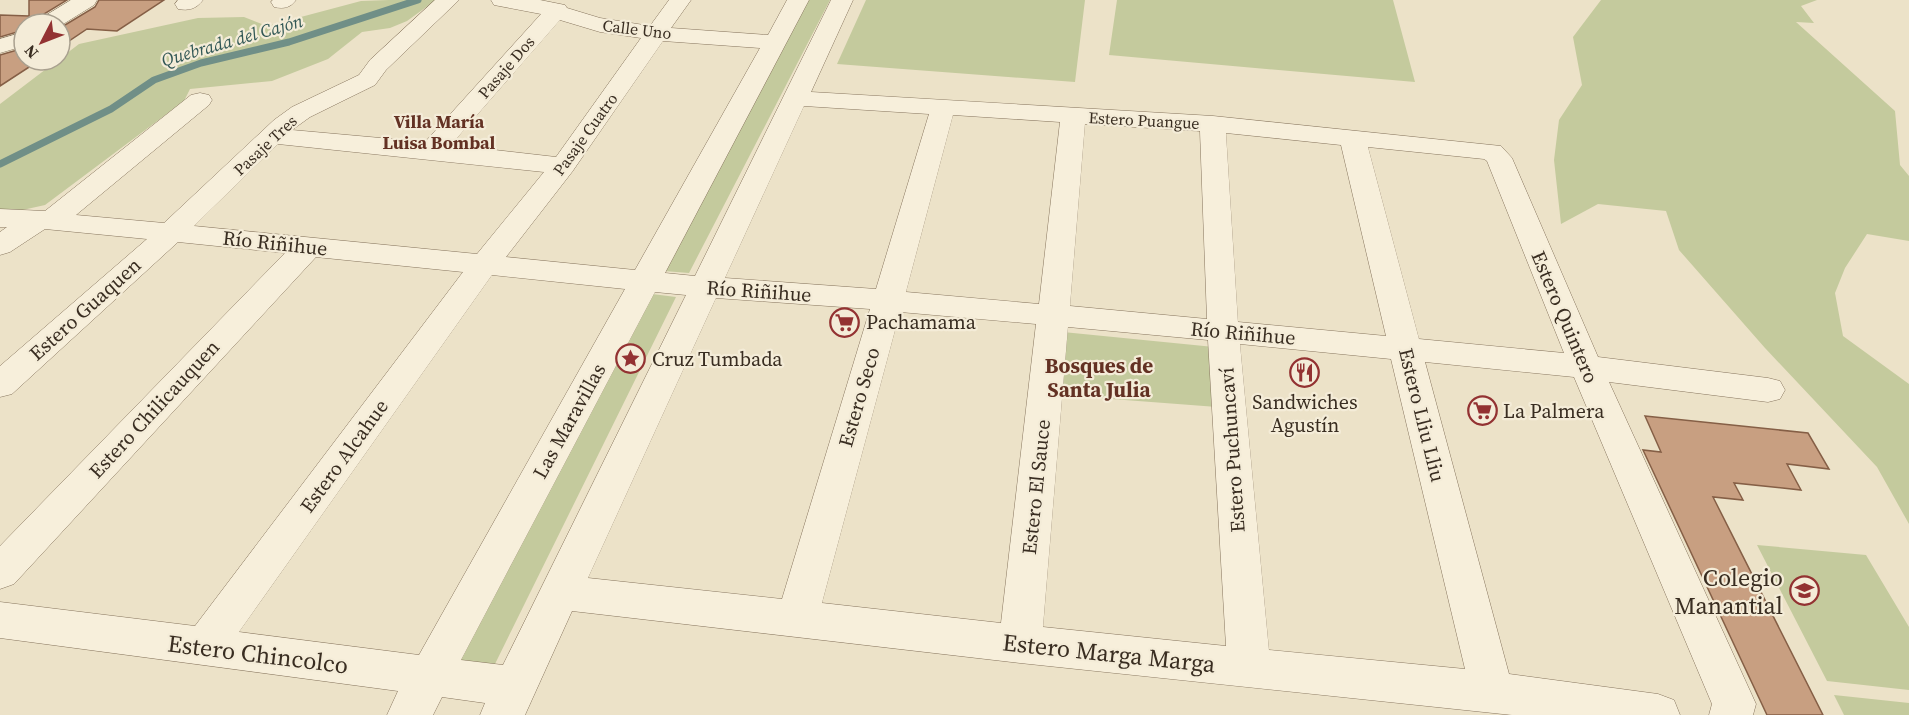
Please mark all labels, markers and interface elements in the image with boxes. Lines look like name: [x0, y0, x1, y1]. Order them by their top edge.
water label: Quebrada del Cajón: [158, 8, 306, 72]
north arrow: [12, 12, 72, 72]
street label: Calle Uno: [601, 14, 673, 44]
street label: Pasaje Dos: [473, 31, 539, 103]
text: N: [19, 40, 43, 64]
street label: Pasaje Cuatro: [548, 88, 623, 180]
street label: Estero Puangue: [1088, 106, 1200, 134]
district label: Villa María Luisa Bombal: [383, 109, 496, 155]
street label: Pasaje Tres: [228, 110, 302, 180]
street label: Río Riñihue: [221, 224, 329, 262]
street label: Estero Quintero: [1525, 247, 1605, 387]
street label: Estero Guaquen: [23, 251, 147, 367]
street label: Río Riñihue: [706, 273, 812, 309]
supermarket icon: Pachamama: [829, 306, 861, 338]
place label: Pachamama: [866, 308, 977, 336]
street label: Río Riñihue: [1189, 314, 1297, 352]
street label: Estero Chilicauquen: [82, 334, 226, 484]
place icon: Cruz Tumbada: [615, 343, 647, 375]
street label: Estero Seco: [831, 344, 887, 450]
place label: Cruz Tumbada: [652, 345, 783, 373]
street label: Estero Lliu Lliu: [1392, 345, 1452, 485]
district label: Bosques de Santa Julia: [1045, 351, 1153, 404]
restaurant icon: Sandwiches Agustín: [1289, 356, 1321, 388]
street label: Las Maravillas: [526, 358, 612, 484]
street label: Estero Puchuncaví: [1212, 366, 1252, 533]
place label: Sandwiches Agustín: [1252, 388, 1358, 439]
street label: Estero Alcahue: [293, 394, 395, 518]
supermarket icon: La Palmera: [1466, 395, 1498, 427]
place label: La Palmera: [1503, 397, 1605, 425]
street label: Estero El Sauce: [1015, 418, 1057, 556]
place label: Colegio Manantial: [1674, 561, 1783, 622]
school or university icon: Colegio Manantial: [1788, 575, 1820, 607]
street label: Estero Marga Marga: [1001, 625, 1218, 681]
street label: Estero Chincolco: [166, 627, 350, 681]

